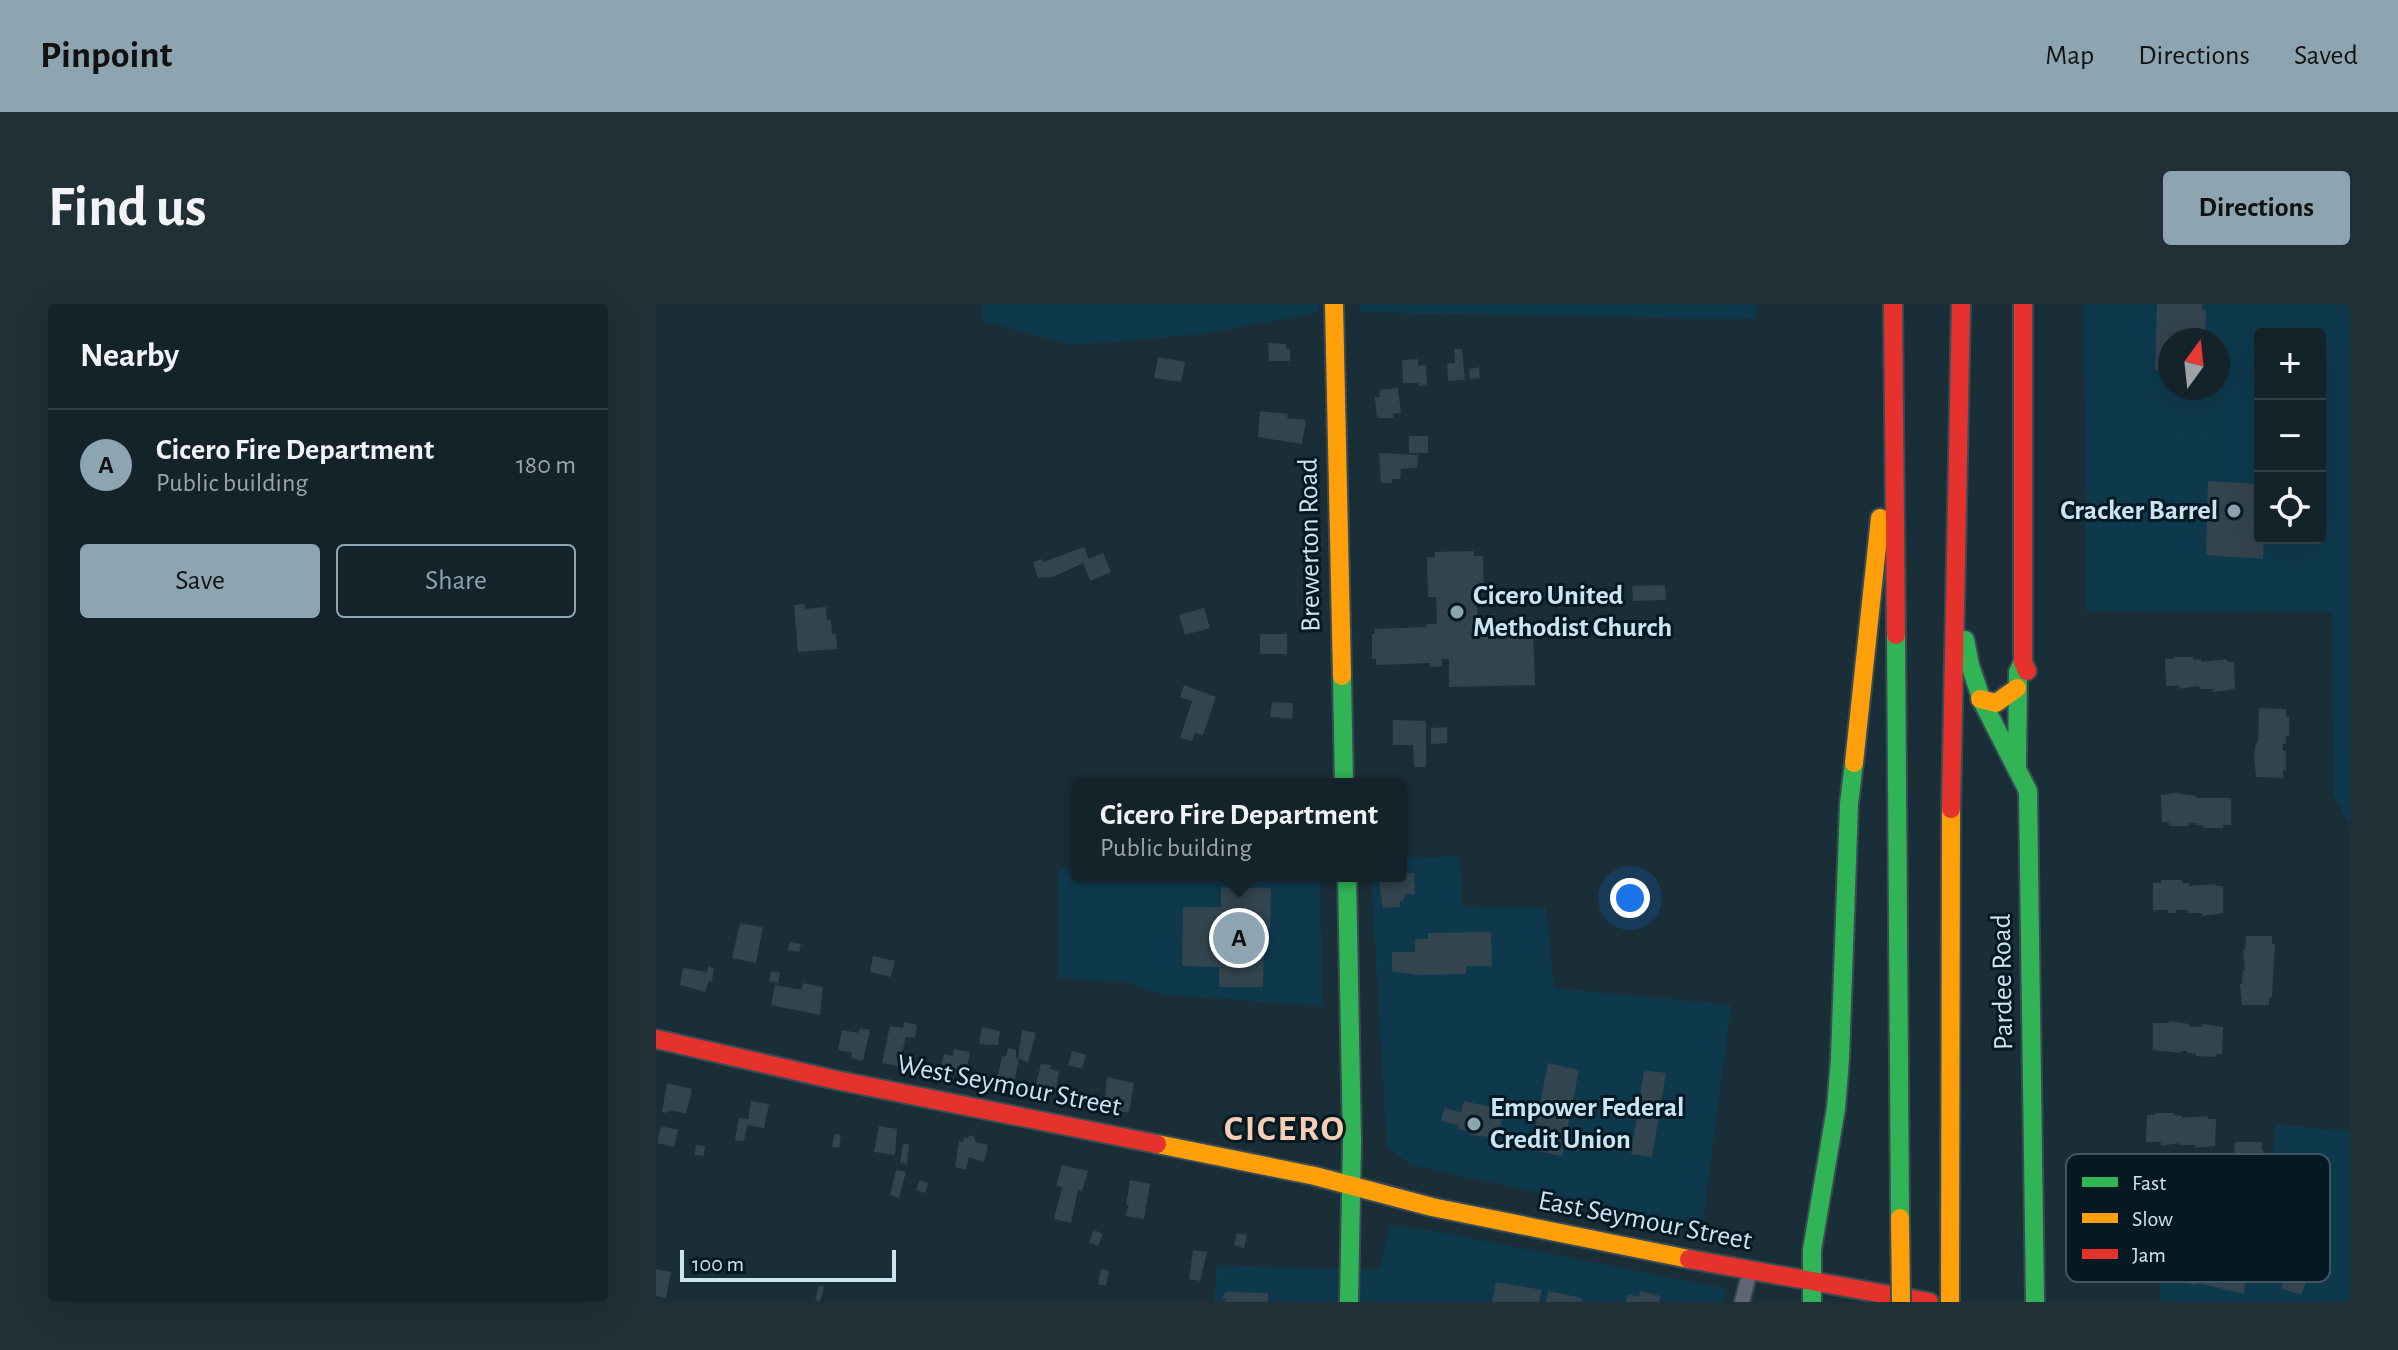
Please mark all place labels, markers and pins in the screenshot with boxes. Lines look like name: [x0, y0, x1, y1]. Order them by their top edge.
place label: Cracker Barrel: [2060, 497, 2218, 525]
marker: Cracker Barrel: [2225, 502, 2243, 520]
place label: Cicero United Methodist Church: [1473, 582, 1672, 642]
marker: Cicero United Methodist Church: [1448, 603, 1466, 621]
pin: A: [1213, 908, 1265, 968]
place label: Empower Federal Credit Union: [1490, 1094, 1684, 1154]
marker: Empower Federal Credit Union: [1465, 1115, 1483, 1133]

